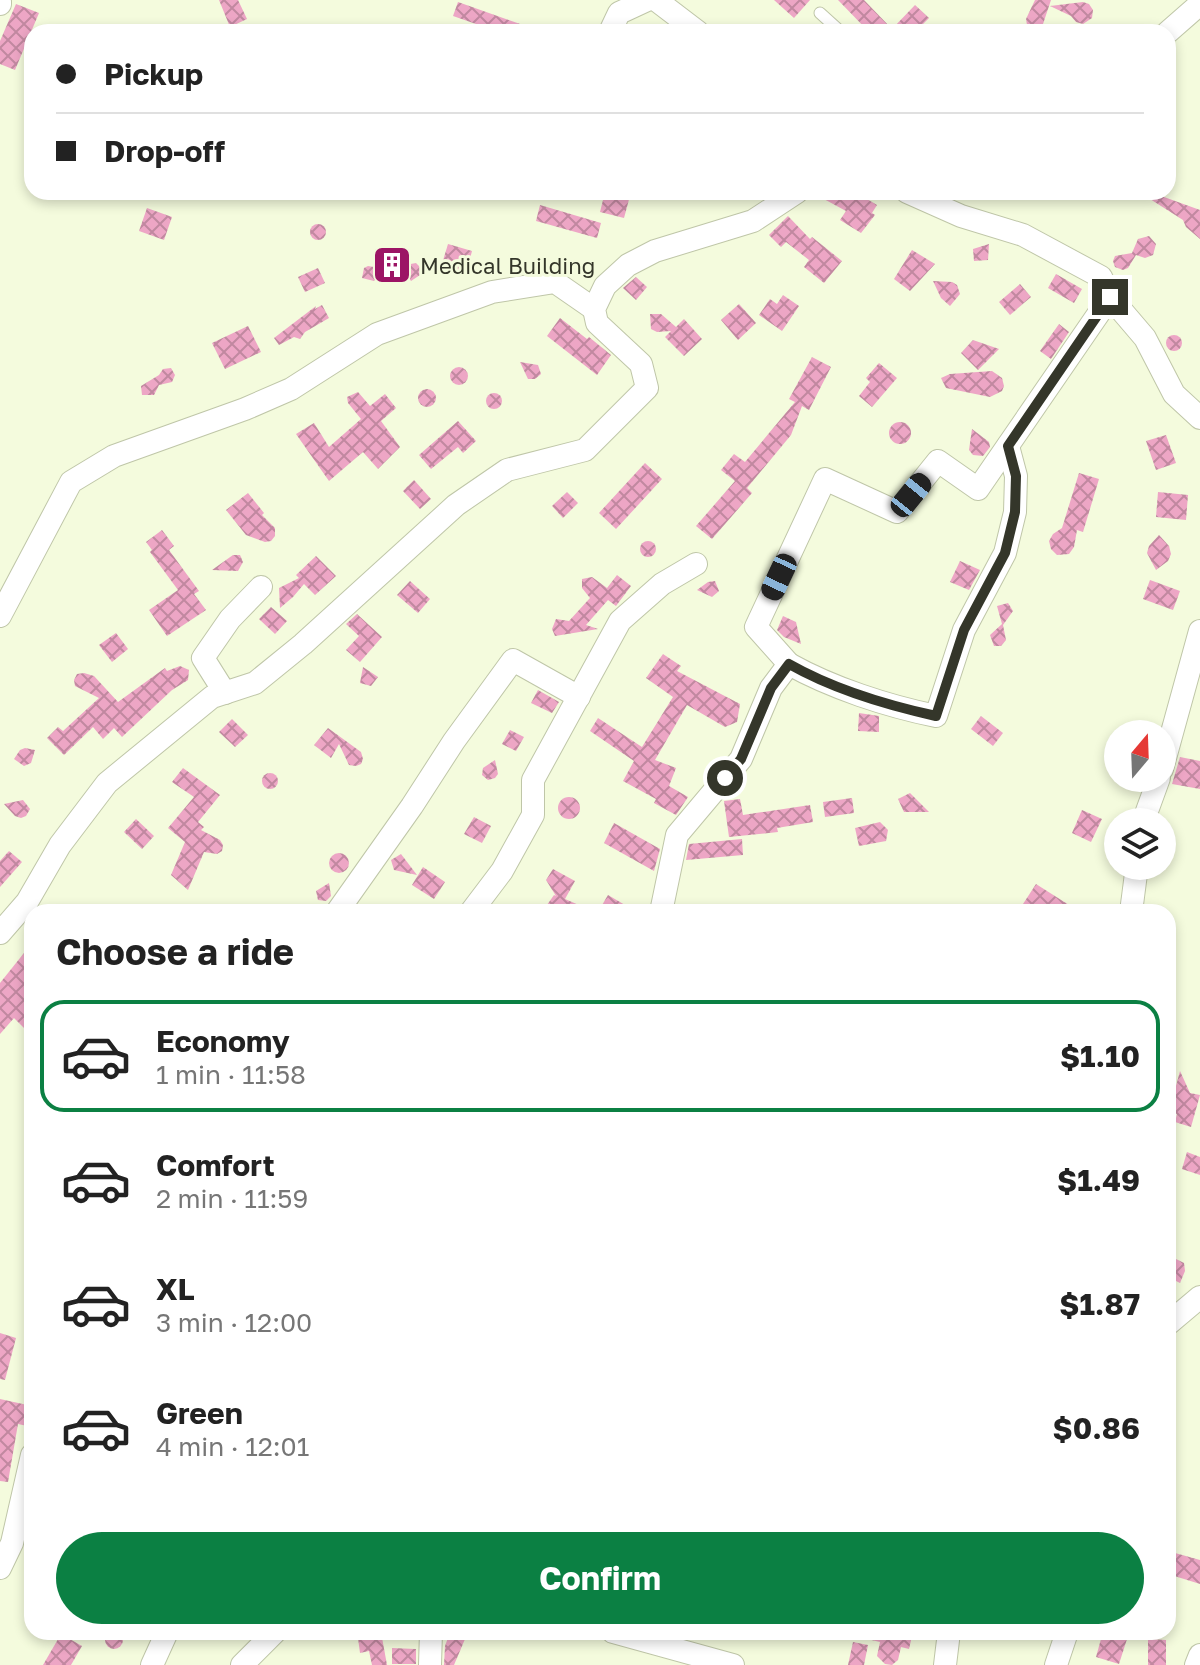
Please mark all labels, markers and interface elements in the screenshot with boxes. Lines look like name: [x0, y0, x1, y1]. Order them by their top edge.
text: Pickup: [104, 56, 203, 92]
text: Drop-off: [104, 133, 225, 169]
building icon: Medical Building: [371, 244, 413, 286]
place label: Medical Building: [420, 252, 595, 279]
route end: [1092, 279, 1128, 315]
car: [887, 469, 935, 521]
car: [758, 550, 800, 604]
north arrow: [1104, 720, 1176, 792]
map controls: [1104, 720, 1176, 880]
route start: [707, 760, 743, 796]
button: layers: [1104, 808, 1176, 880]
text: Choose a ride: [56, 930, 294, 973]
icon: car: [60, 1020, 132, 1092]
text: Economy: [156, 1023, 290, 1059]
text: $1.10: [1060, 1038, 1140, 1074]
text: 1 min · 11:58: [156, 1059, 306, 1090]
icon: car: [60, 1144, 132, 1216]
text: Comfort: [156, 1147, 275, 1183]
text: $1.49: [1057, 1162, 1140, 1198]
text: 2 min · 11:59: [156, 1183, 308, 1214]
icon: car: [60, 1268, 132, 1340]
text: XL: [156, 1271, 195, 1307]
text: $1.87: [1059, 1286, 1140, 1322]
text: 3 min · 12:00: [156, 1307, 312, 1338]
icon: car: [60, 1392, 132, 1464]
text: Green: [156, 1395, 243, 1431]
text: $0.86: [1053, 1410, 1140, 1446]
text: 4 min · 12:01: [156, 1431, 309, 1462]
button: Confirm: [56, 1532, 1144, 1624]

